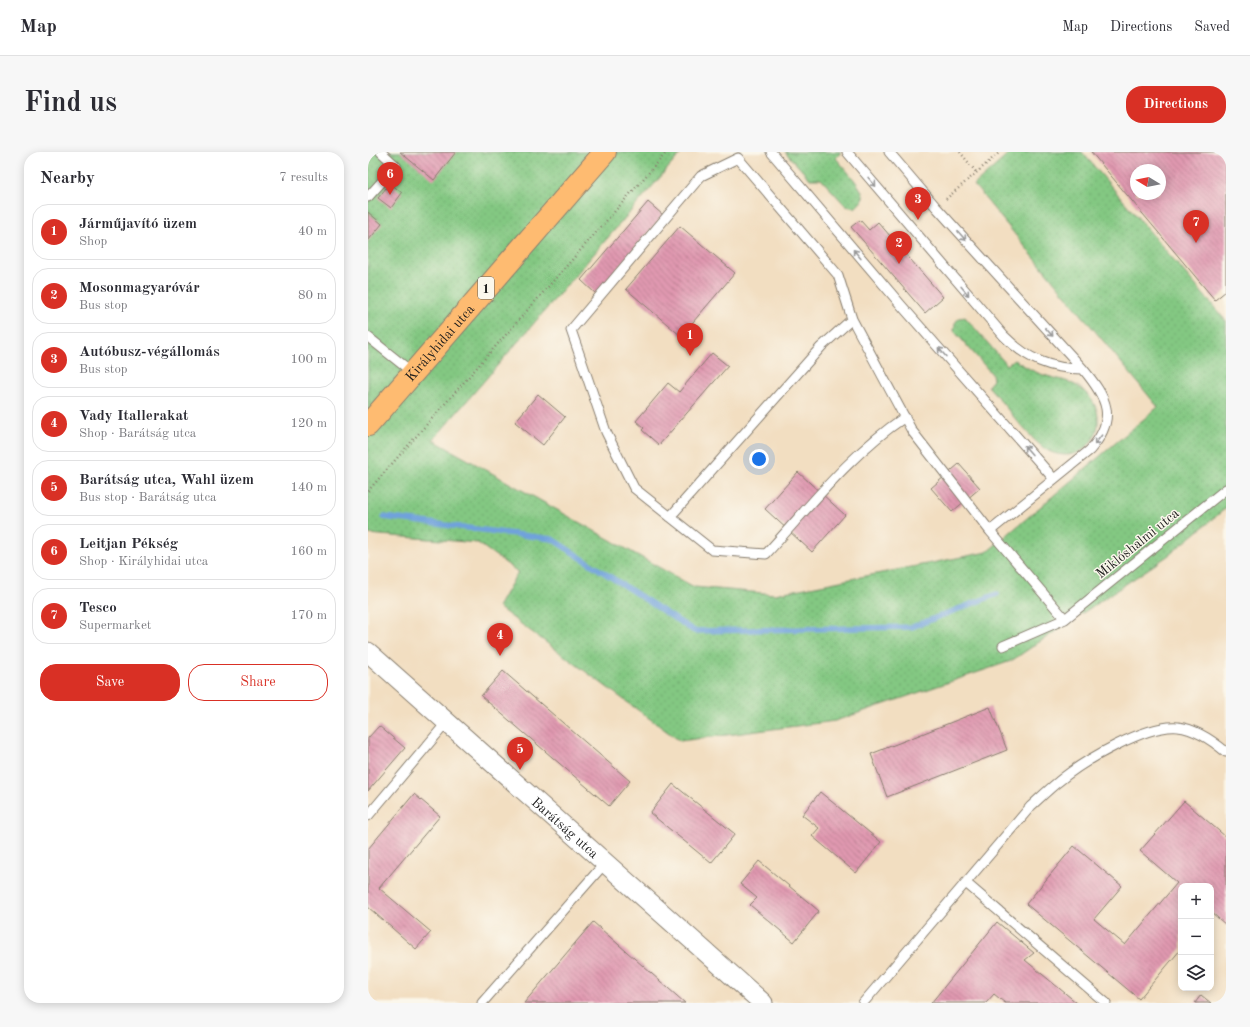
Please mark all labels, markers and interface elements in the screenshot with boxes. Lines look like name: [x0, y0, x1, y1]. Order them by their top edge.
text: Map: [20, 18, 57, 37]
text: Map: [1062, 20, 1088, 34]
text: Directions: [1110, 20, 1172, 34]
text: Saved: [1194, 20, 1230, 34]
button: Directions: [1126, 86, 1226, 123]
text: Find us: [24, 90, 117, 118]
pin: 6: [377, 162, 403, 195]
north arrow: [1130, 164, 1166, 200]
text: Nearby: [40, 170, 95, 187]
text: 7 results: [279, 171, 328, 184]
one-way arrow: [867, 176, 876, 187]
pin: 3: [905, 187, 931, 220]
pin: 7: [1183, 210, 1209, 243]
text: Járműjavító üzem: [79, 217, 197, 232]
text: 1: [50, 225, 58, 238]
text: 40 m: [298, 225, 327, 238]
one-way arrow: [958, 230, 967, 241]
pin: 2: [886, 231, 912, 264]
text: Shop: [79, 235, 107, 248]
one-way arrow: [853, 248, 862, 259]
road number: 1: [478, 277, 494, 299]
text: Mosonmagyaróvár: [79, 281, 200, 296]
one-way arrow: [961, 286, 970, 297]
text: 2: [50, 289, 58, 302]
text: 80 m: [298, 289, 327, 302]
text: Bus stop: [79, 299, 128, 312]
street label: Királyhidai utca: [403, 302, 477, 385]
pin: 1: [677, 323, 703, 356]
one-way arrow: [1045, 327, 1054, 337]
text: Autóbusz-végállomás: [79, 345, 220, 360]
one-way arrow: [938, 347, 947, 358]
text: 3: [50, 353, 58, 366]
text: 100 m: [290, 353, 327, 366]
text: Bus stop: [79, 363, 128, 376]
text: Vady Itallerakat: [79, 409, 189, 424]
text: 4: [50, 417, 58, 430]
text: 120 m: [290, 417, 327, 430]
text: Shop · Barátság utca: [79, 427, 196, 440]
one-way arrow: [1094, 434, 1102, 445]
one-way arrow: [1024, 444, 1033, 455]
your location: [749, 449, 769, 469]
text: Barátság utca, Wahl üzem: [79, 473, 254, 488]
text: 5: [50, 481, 58, 494]
text: 140 m: [290, 481, 327, 494]
text: Bus stop · Barátság utca: [79, 491, 217, 504]
street label: Miklóshalmi utca: [1094, 506, 1182, 581]
text: Leitjan Pékség: [79, 537, 178, 552]
text: 6: [50, 545, 58, 558]
text: 160 m: [290, 545, 327, 558]
text: Shop · Királyhidai utca: [79, 555, 208, 568]
text: Tesco: [79, 601, 117, 616]
text: 7: [50, 609, 58, 622]
text: 170 m: [290, 609, 327, 622]
text: Supermarket: [79, 619, 151, 632]
pin: 4: [487, 623, 513, 656]
button: Save: [40, 664, 180, 701]
button: Share: [188, 664, 328, 701]
pin: 5: [507, 737, 533, 770]
street label: Barátság utca: [529, 795, 601, 861]
map controls: [1178, 883, 1214, 991]
button: +: [1178, 883, 1214, 919]
button: −: [1178, 919, 1214, 955]
button: layers: [1178, 955, 1214, 991]

